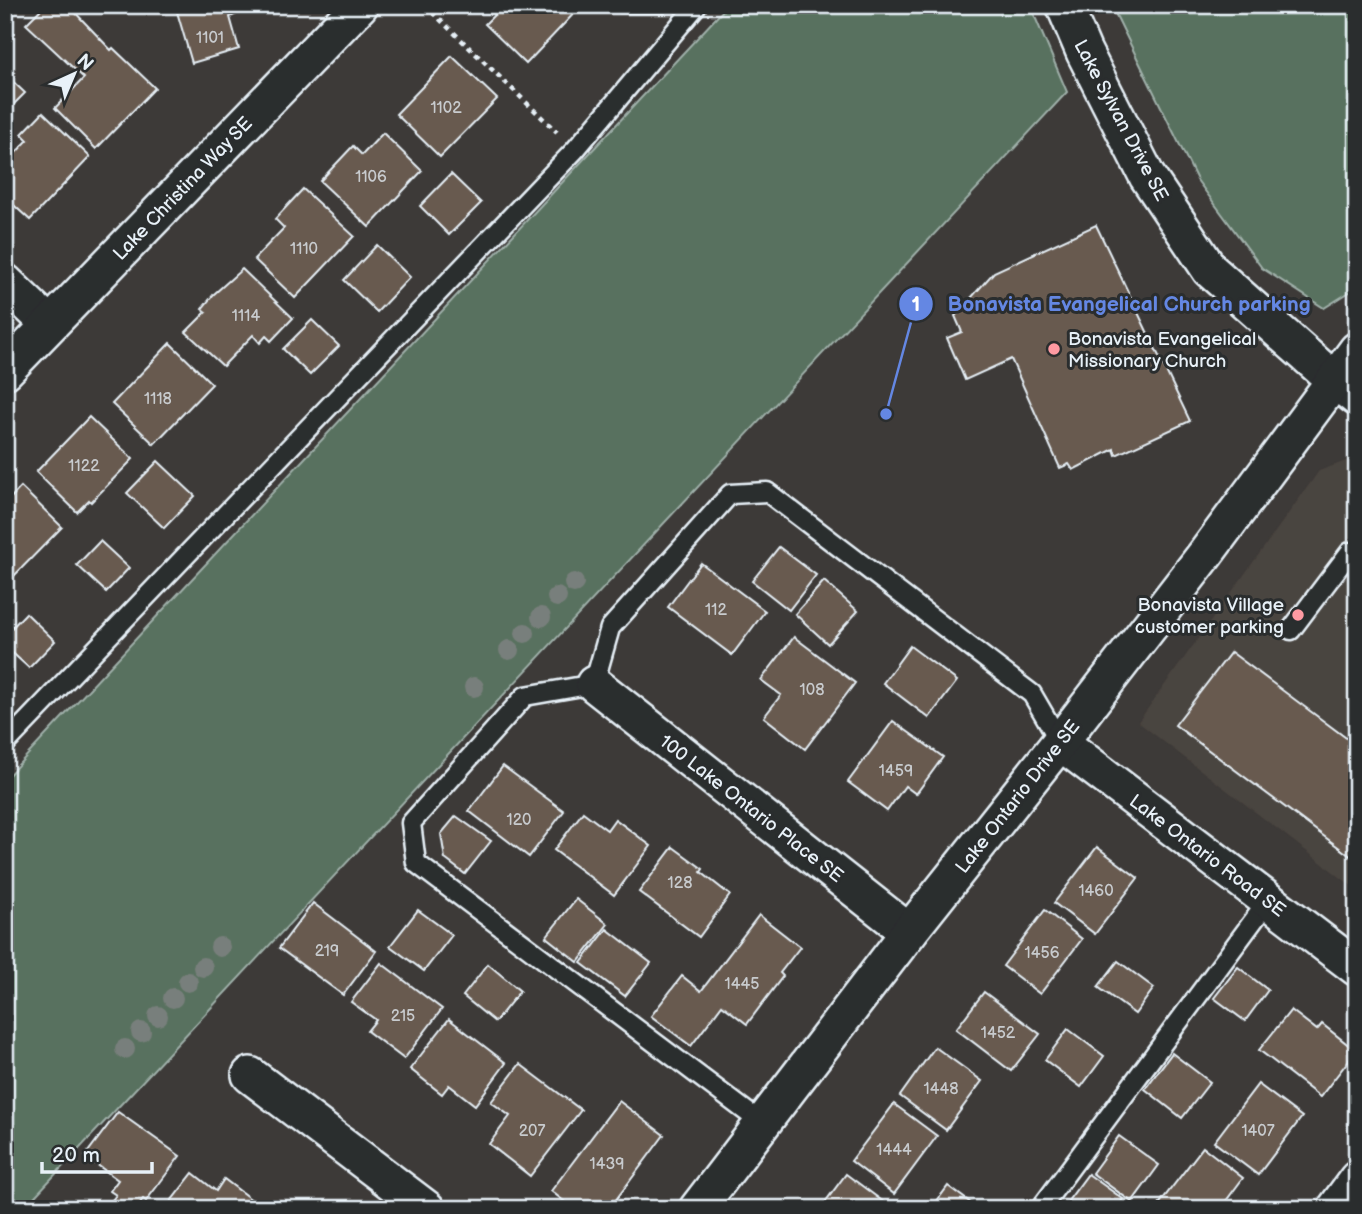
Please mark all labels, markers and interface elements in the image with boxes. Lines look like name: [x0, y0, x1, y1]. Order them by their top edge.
house number: 1101: [196, 29, 224, 48]
street label: Lake Sylvan Drive SE: [1068, 36, 1173, 205]
north arrow: [38, 38, 108, 108]
text: N: [72, 50, 98, 76]
house number: 1102: [430, 99, 462, 118]
street label: Lake Christina Way SE: [109, 113, 258, 266]
house number: 1106: [355, 168, 387, 187]
house number: 1110: [290, 240, 318, 259]
callout: Bonavista Evangelical Church parking: [899, 283, 1325, 325]
text: 1: [912, 292, 920, 317]
text: Bonavista Evangelical Church parking: [947, 292, 1311, 317]
house number: 1114: [232, 307, 260, 326]
place label: Bonavista Evangelical Missionary Church: [1068, 328, 1256, 373]
marker: Bonavista Evangelical Missionary Church: [1046, 341, 1062, 357]
house number: 1118: [144, 390, 172, 409]
house number: 1122: [68, 457, 100, 476]
place label: Bonavista Village customer parking: [1135, 594, 1284, 639]
house number: 112: [705, 601, 727, 620]
marker: Bonavista Village customer parking: [1290, 607, 1306, 623]
house number: 108: [800, 681, 824, 700]
street label: Lake Ontario Drive SE: [951, 716, 1085, 878]
street label: 100 Lake Ontario Place SE: [655, 730, 847, 888]
house number: 1459: [879, 762, 913, 781]
street label: Lake Ontario Road SE: [1124, 790, 1290, 922]
house number: 120: [506, 811, 532, 830]
house number: 128: [668, 874, 692, 893]
house number: 1460: [1078, 882, 1114, 901]
house number: 219: [315, 942, 339, 961]
house number: 1456: [1025, 944, 1060, 963]
house number: 1445: [725, 975, 759, 994]
house number: 215: [391, 1007, 415, 1026]
house number: 1452: [981, 1024, 1016, 1043]
house number: 1448: [923, 1080, 959, 1099]
house number: 207: [519, 1122, 545, 1141]
house number: 1407: [1241, 1122, 1275, 1141]
scale bar: [42, 1130, 152, 1174]
house number: 1444: [876, 1141, 912, 1160]
text: 20 m: [52, 1143, 100, 1168]
house number: 1439: [589, 1155, 625, 1174]

